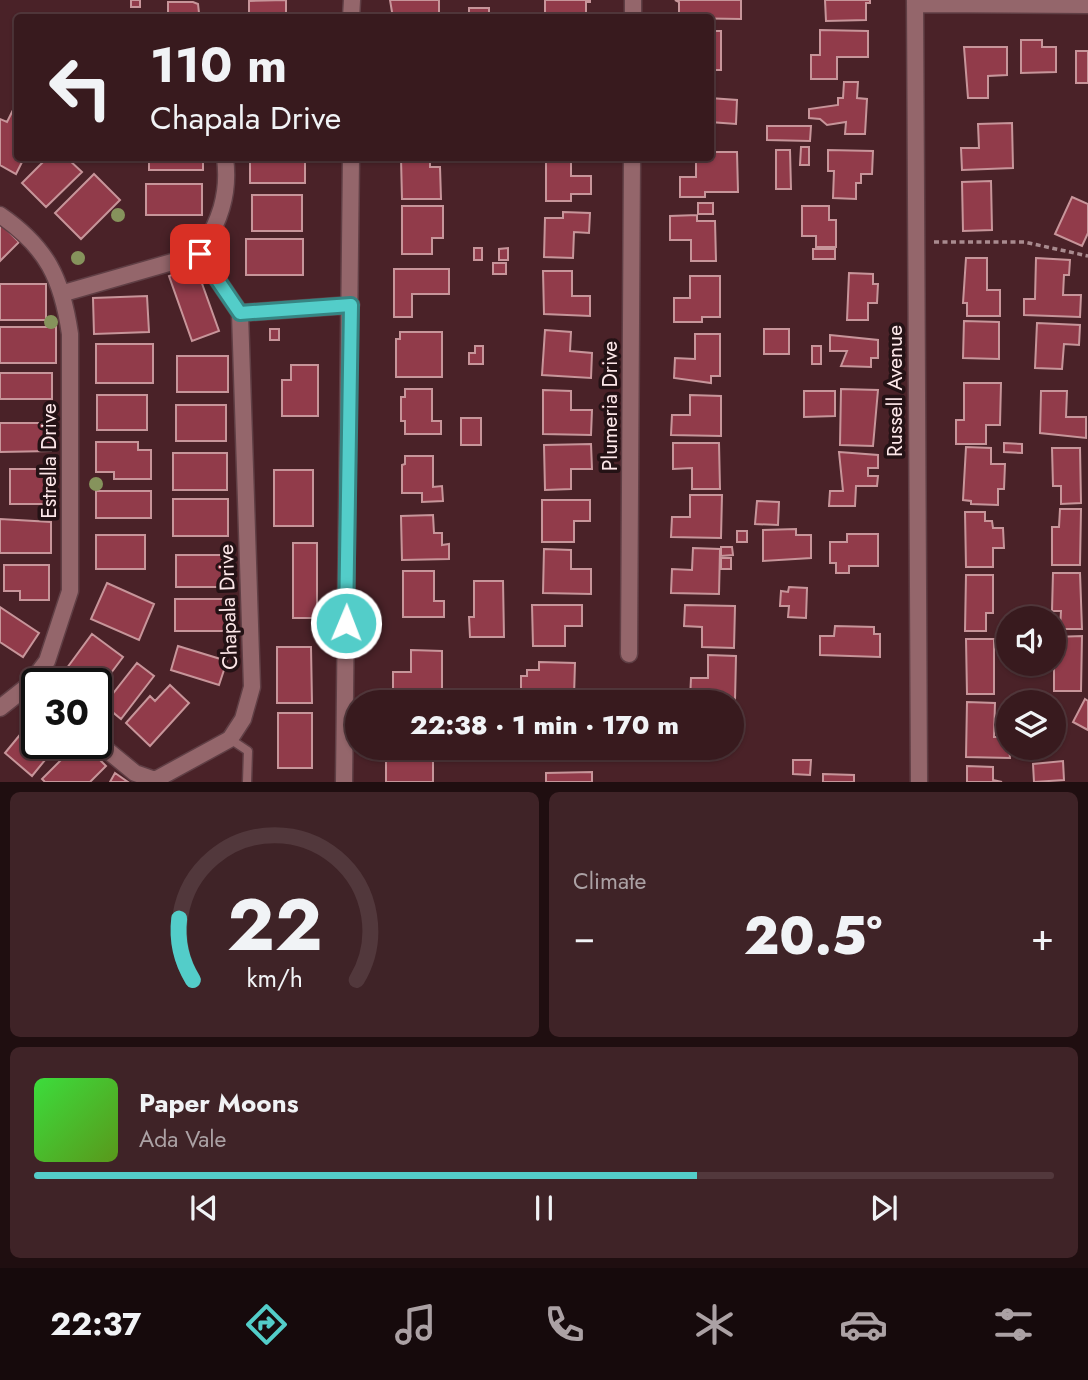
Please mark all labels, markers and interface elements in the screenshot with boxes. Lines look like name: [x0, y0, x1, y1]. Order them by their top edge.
text: 110 m: [150, 30, 287, 100]
icon: left: [35, 42, 126, 133]
text: Chapala Drive: [150, 95, 341, 141]
pin: [170, 224, 230, 284]
icon: arrive: [181, 235, 219, 273]
street label: Russell Avenue: [880, 325, 910, 457]
street label: Plumeria Drive: [595, 341, 625, 471]
street label: Estrella Drive: [34, 403, 64, 519]
street label: Chapala Drive: [211, 544, 245, 670]
position arrow: [309, 586, 383, 660]
map controls: [996, 606, 1066, 760]
button: sound: [996, 606, 1066, 676]
speed limit sign: 30: [21, 668, 112, 759]
button: layers: [996, 690, 1066, 760]
text: 22:38 · 1 min · 170 m: [410, 706, 679, 744]
text: Climate: [573, 864, 646, 898]
text: 22: [227, 873, 322, 978]
text: 20.5°: [744, 898, 882, 974]
text: −: [573, 909, 595, 964]
text: +: [1031, 909, 1054, 964]
text: km/h: [246, 960, 303, 996]
text: Paper Moons: [139, 1084, 299, 1122]
text: Ada Vale: [139, 1122, 226, 1156]
icon: previous: [185, 1189, 223, 1227]
icon: pause: [525, 1189, 563, 1227]
icon: next: [865, 1189, 903, 1227]
icon: directions: [242, 1300, 291, 1349]
icon: music: [391, 1300, 440, 1349]
icon: phone: [540, 1300, 589, 1349]
icon: climate: [690, 1300, 739, 1349]
icon: car: [839, 1300, 888, 1349]
icon: filters: [989, 1300, 1038, 1349]
text: 22:37: [50, 1301, 141, 1347]

